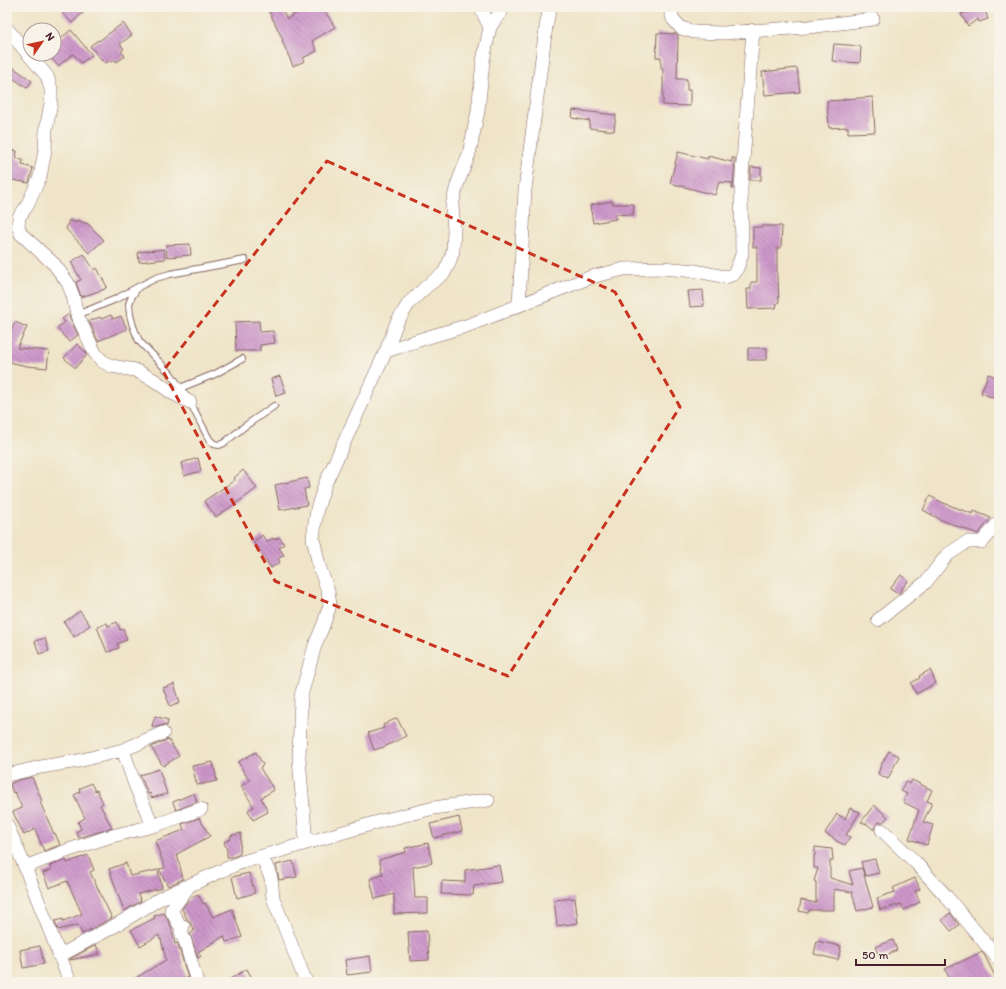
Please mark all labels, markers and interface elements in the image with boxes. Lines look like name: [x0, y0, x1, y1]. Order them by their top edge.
north arrow: [22, 22, 62, 62]
text: N: [42, 30, 57, 43]
scale bar: [856, 941, 945, 967]
text: 50 m: [862, 948, 888, 962]

